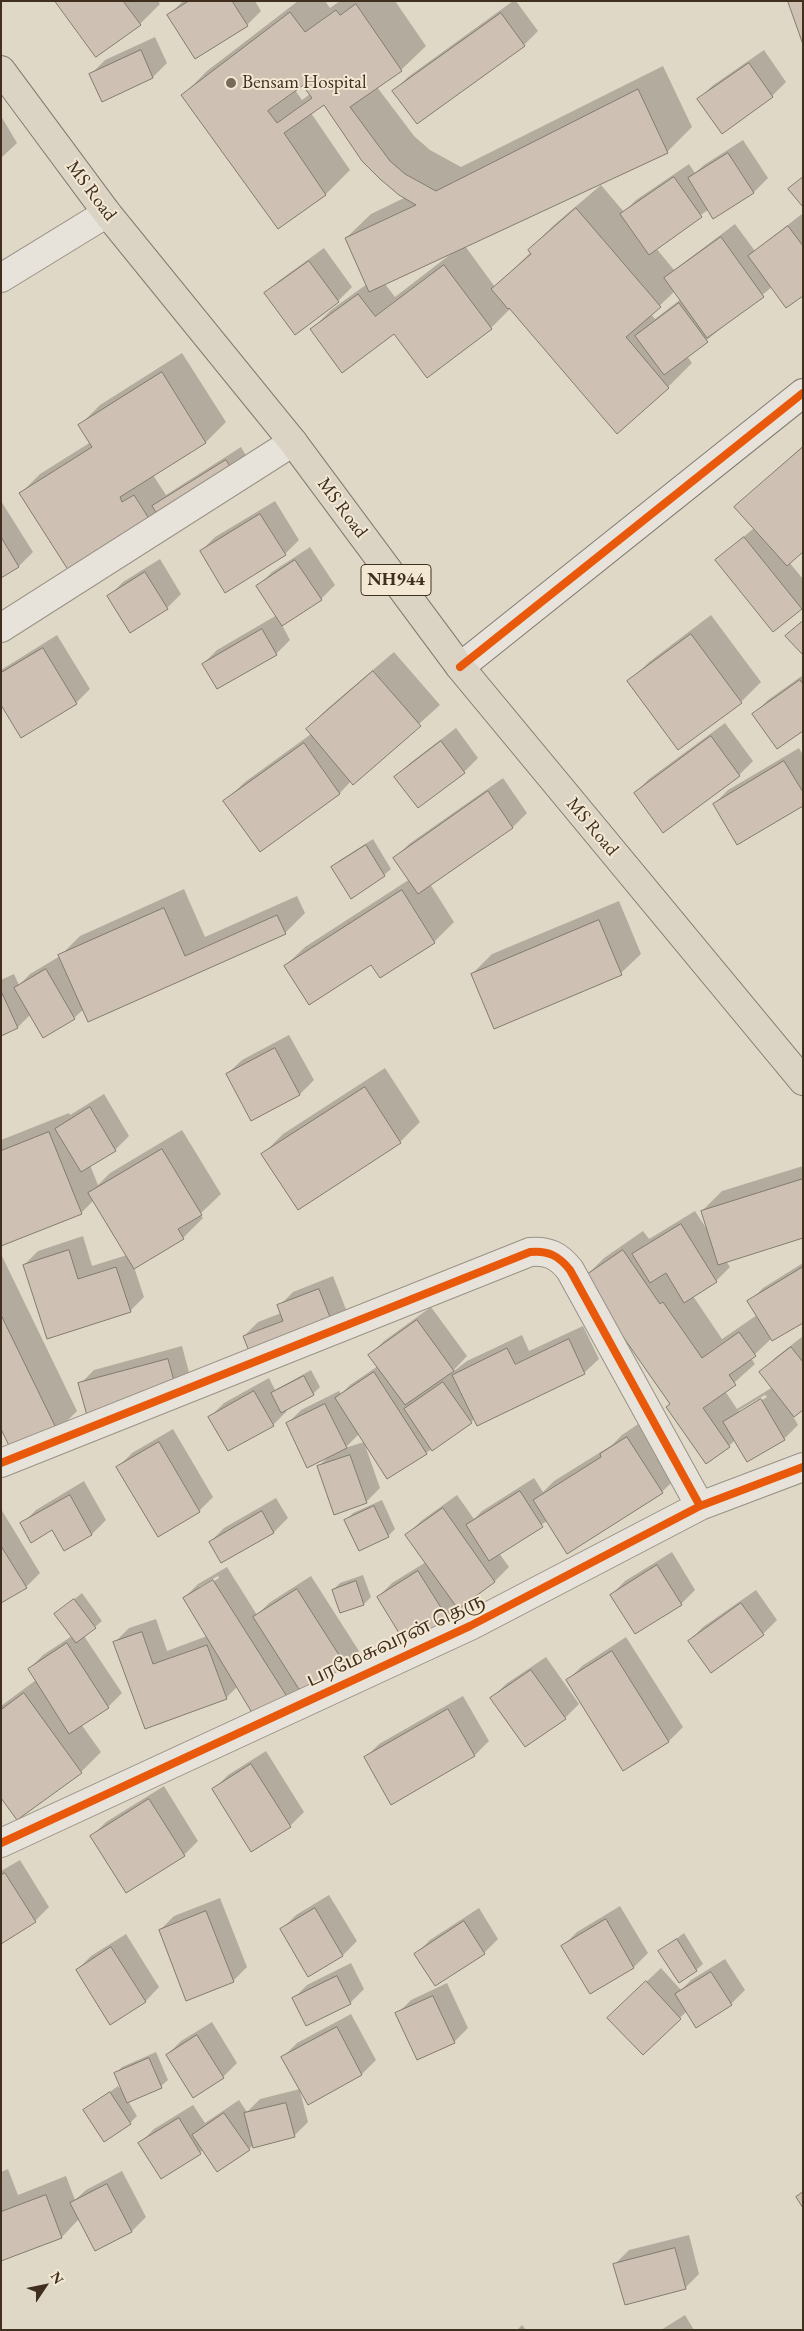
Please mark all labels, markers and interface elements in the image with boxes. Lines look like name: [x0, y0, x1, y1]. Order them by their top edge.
place label: Bensam Hospital: [242, 72, 366, 94]
marker: Bensam Hospital: [224, 76, 238, 90]
street label: MS Road: [61, 156, 121, 226]
street label: MS Road: [312, 473, 372, 543]
road number: NH944: [361, 564, 431, 596]
street label: MS Road: [561, 793, 623, 861]
street label: பரமேசுவரன் தெரு: [303, 1590, 489, 1692]
north arrow: [20, 2261, 70, 2311]
text: N: [47, 2268, 68, 2287]

